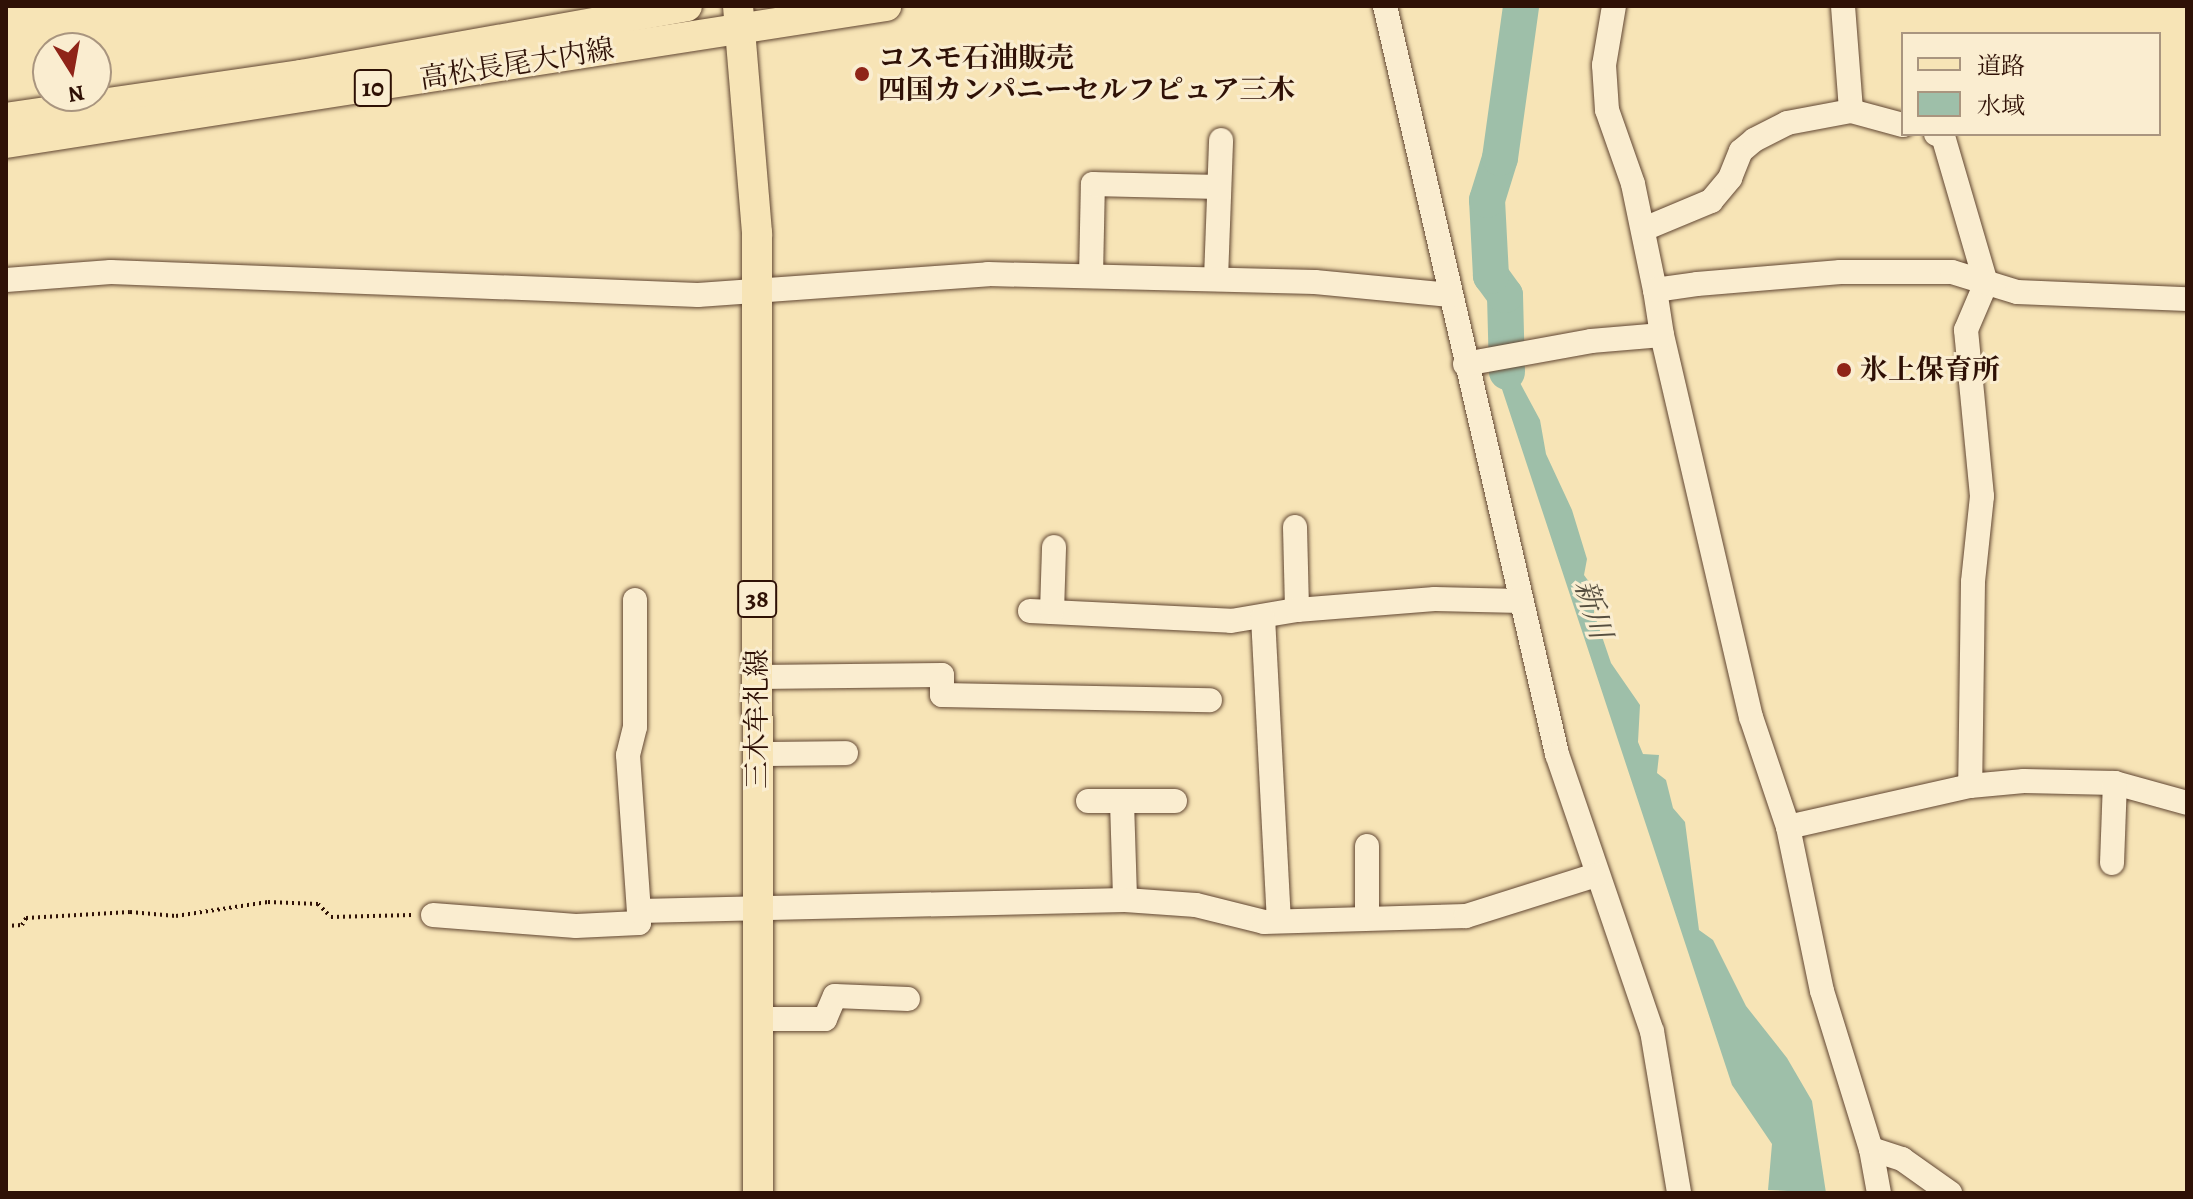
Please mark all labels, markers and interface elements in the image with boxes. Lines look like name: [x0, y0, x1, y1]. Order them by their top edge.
north arrow: [32, 32, 112, 112]
street label: 高松長尾大内線: [418, 32, 616, 96]
legend: [1901, 32, 2161, 136]
place label: コスモ石油販売 四国カンパニーセルフピュア三木: [878, 41, 1298, 107]
text: 道路: [1977, 50, 2025, 82]
marker: コスモ石油販売 四国カンパニーセルフピュア三木: [853, 65, 871, 83]
road number: 10: [353, 66, 393, 110]
text: N: [65, 77, 87, 110]
text: 水域: [1977, 90, 2025, 122]
place label: 氷上保育所: [1860, 353, 2000, 387]
marker: 氷上保育所: [1835, 361, 1853, 379]
water label: 新川: [1567, 575, 1619, 643]
road number: 38: [737, 577, 777, 621]
street label: 三木牟礼線: [740, 649, 774, 789]

